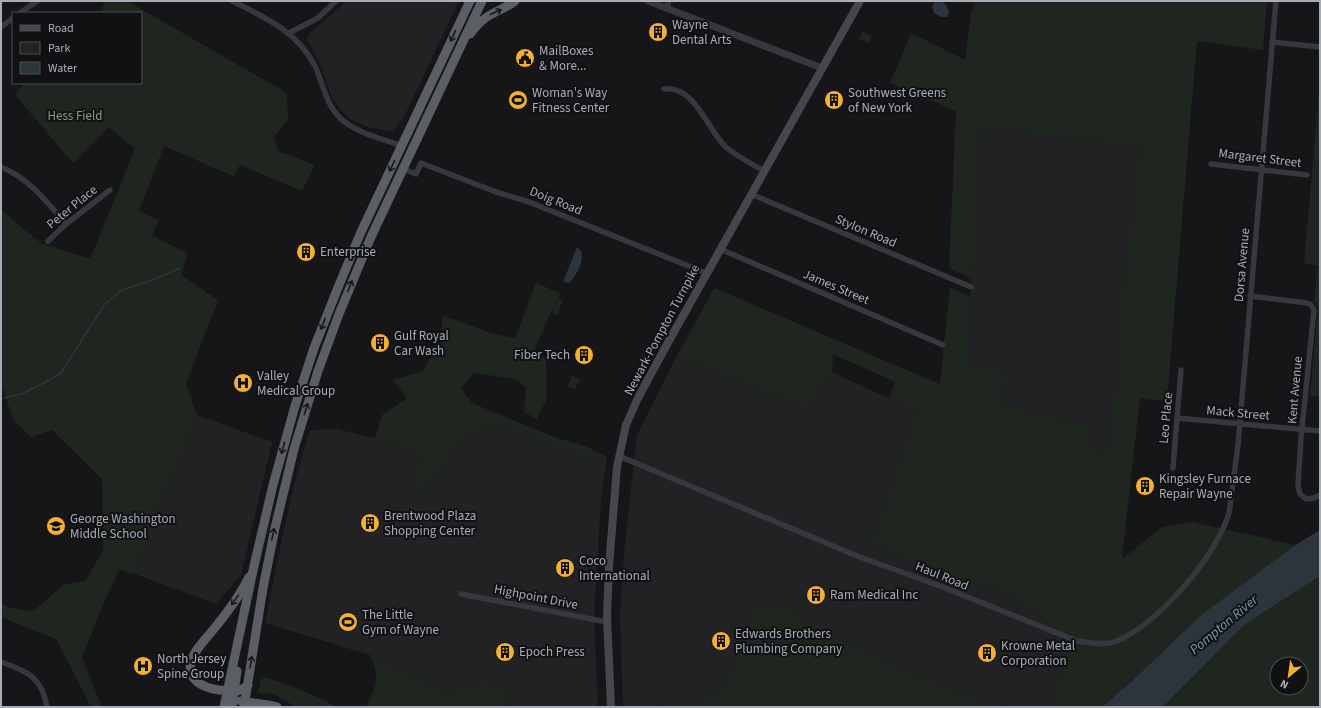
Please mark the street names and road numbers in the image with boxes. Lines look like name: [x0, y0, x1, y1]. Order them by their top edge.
street label: Margaret Street: [1217, 144, 1303, 172]
street label: Peter Place: [43, 181, 101, 233]
street label: Doig Road: [527, 182, 585, 220]
street label: Stylon Road: [833, 210, 899, 252]
street label: Dorsa Avenue: [1230, 227, 1254, 303]
street label: Newark-Pompton Turnpike: [620, 261, 704, 399]
street label: James Street: [800, 265, 873, 309]
street label: Kent Avenue: [1283, 355, 1307, 425]
street label: Leo Place: [1155, 392, 1177, 444]
street label: Mack Street: [1206, 401, 1271, 425]
street label: Haul Road: [913, 557, 971, 595]
street label: Highpoint Drive: [493, 580, 579, 614]

